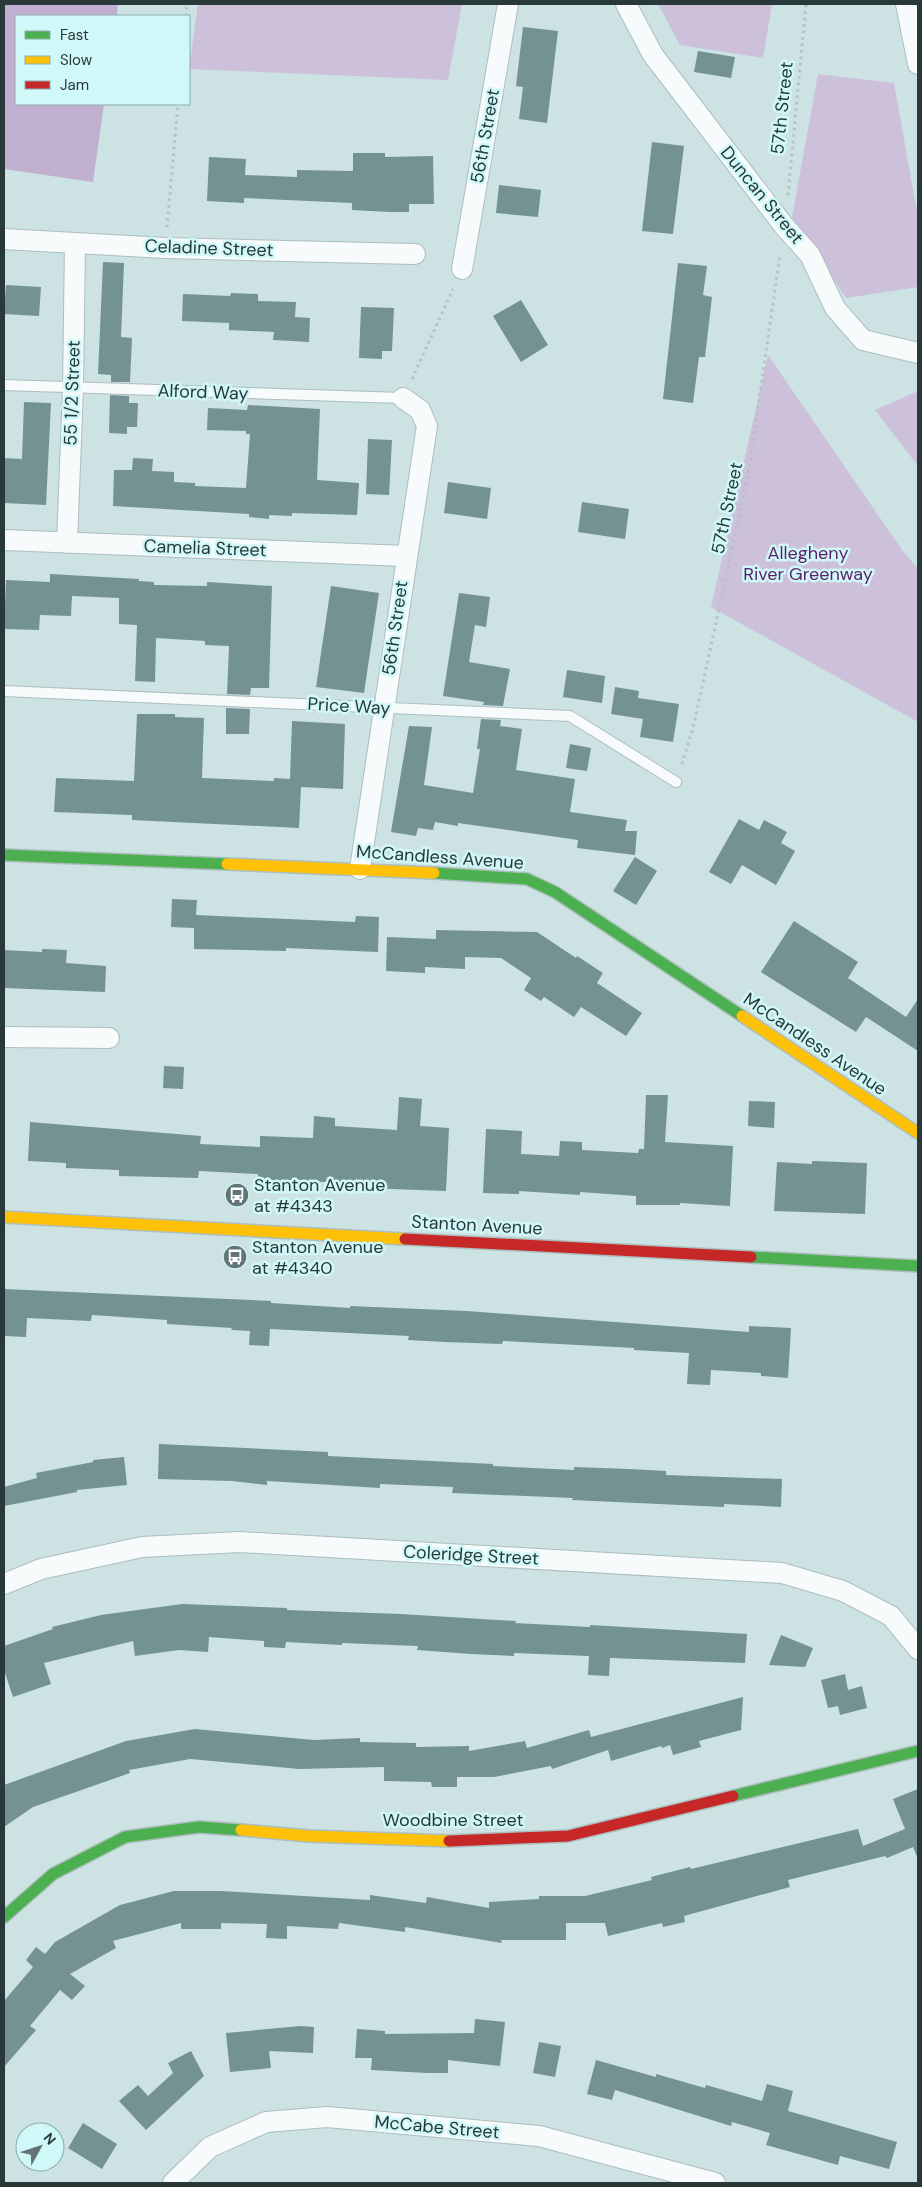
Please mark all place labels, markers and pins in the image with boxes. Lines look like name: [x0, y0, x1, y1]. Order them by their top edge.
place label: Stanton Avenue at #4343: [254, 1173, 385, 1218]
bus stop icon: Stanton Avenue at #4343: [224, 1182, 250, 1208]
place label: Stanton Avenue at #4340: [252, 1235, 383, 1280]
bus stop icon: Stanton Avenue at #4340: [222, 1244, 248, 1270]

